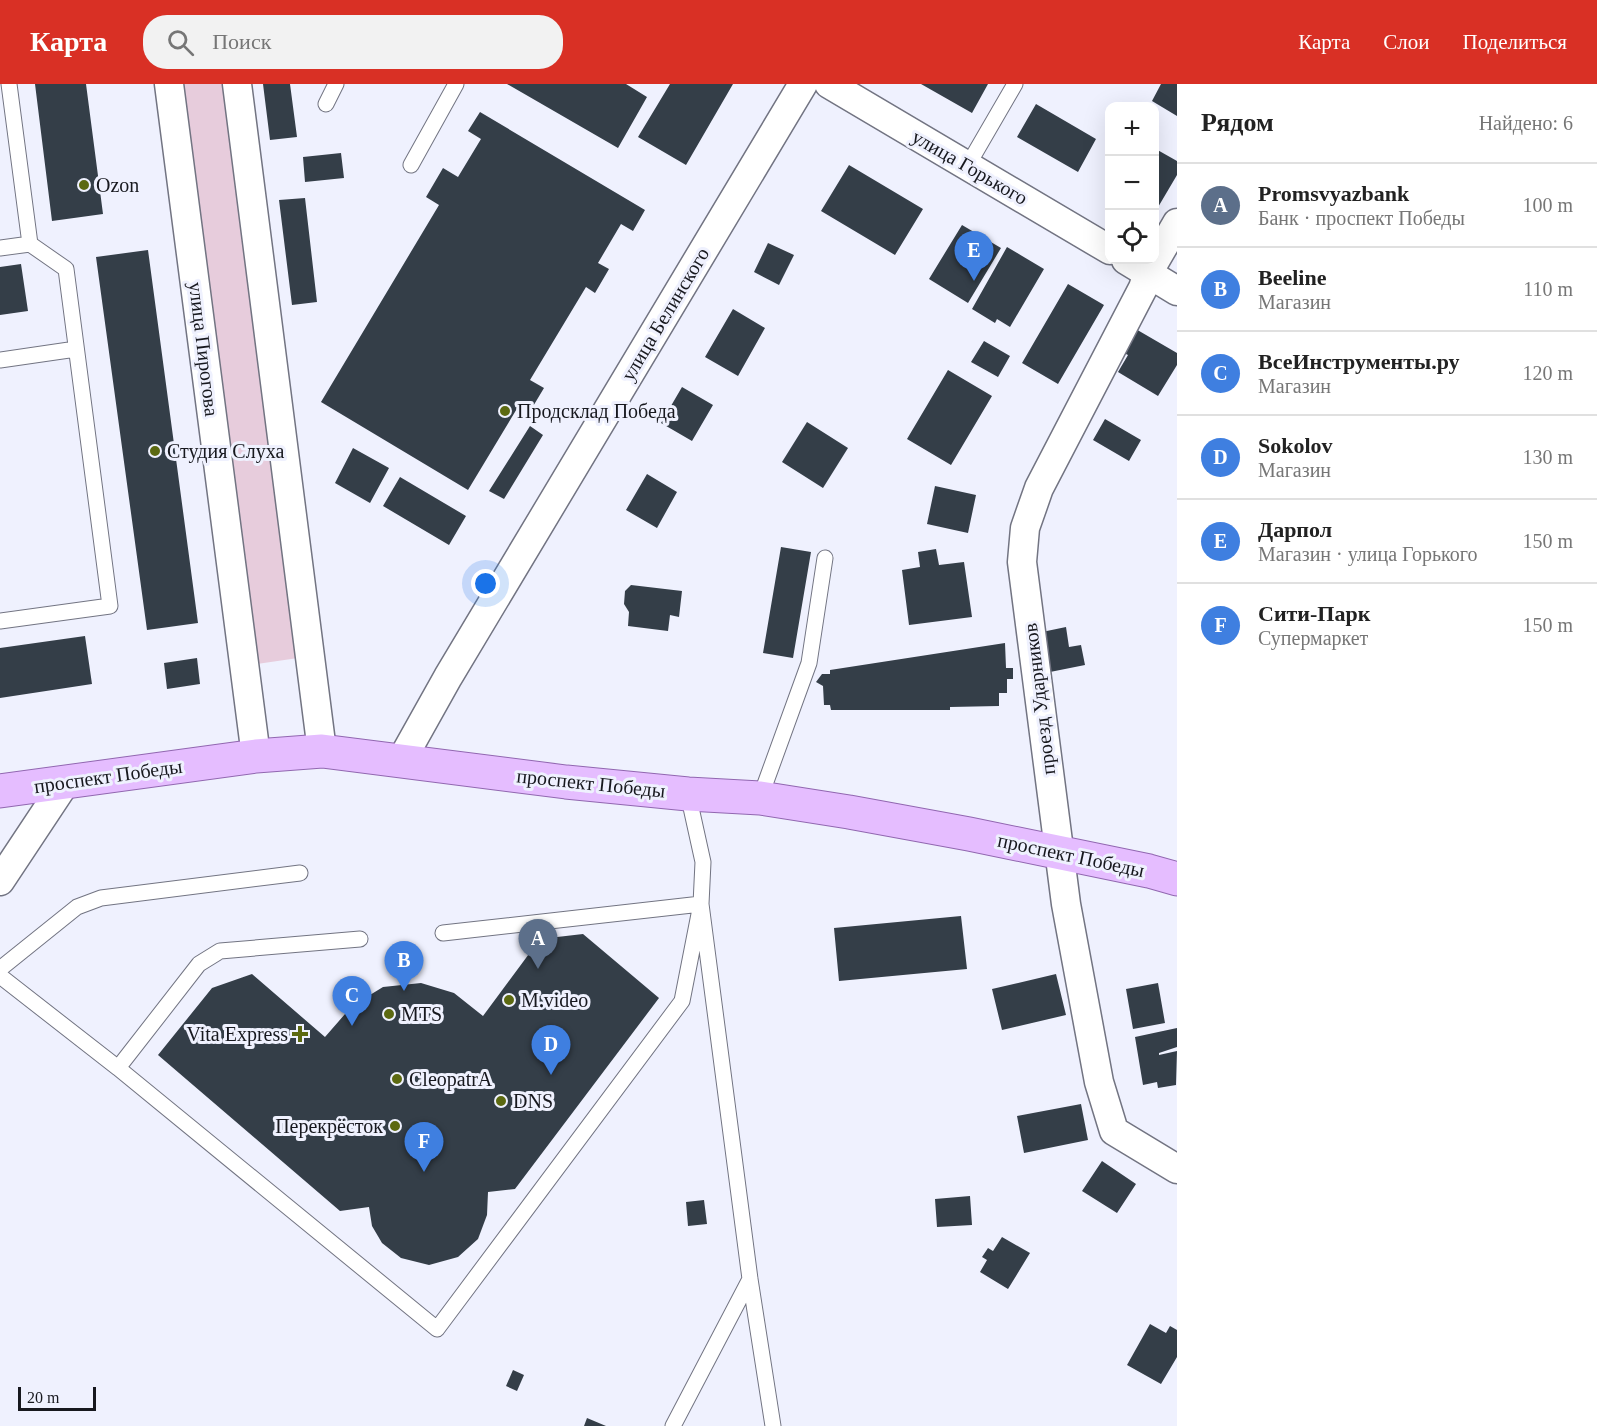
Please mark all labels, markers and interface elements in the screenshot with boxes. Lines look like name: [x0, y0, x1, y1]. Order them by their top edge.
search box: [143, 15, 563, 69]
text: Карта: [30, 26, 107, 57]
icon: search: [164, 26, 197, 59]
text: Поиск: [212, 29, 271, 54]
text: Карта: [1298, 30, 1350, 54]
text: Слои: [1383, 30, 1429, 54]
text: Поделиться: [1462, 30, 1567, 54]
map controls: [1105, 102, 1159, 264]
button: +: [1105, 102, 1159, 156]
text: Рядом: [1201, 108, 1274, 137]
text: Найдено: 6: [1479, 112, 1573, 134]
street label: улица Горького: [908, 125, 1032, 210]
button: −: [1105, 156, 1159, 210]
place label: Ozon: [96, 174, 139, 196]
marker: Ozon: [77, 178, 91, 192]
text: Promsvyazbank: [1258, 181, 1409, 206]
text: A: [1213, 194, 1228, 216]
text: 100 m: [1522, 194, 1573, 216]
text: Банк · проспект Победы: [1258, 207, 1465, 229]
button: locate: [1105, 210, 1159, 264]
pin: E: [954, 232, 994, 281]
street label: улица Белинского: [617, 243, 714, 385]
text: Beeline: [1258, 265, 1326, 290]
text: B: [1214, 278, 1227, 300]
text: 110 m: [1523, 278, 1573, 300]
street label: улица Пирогова: [184, 281, 223, 418]
text: Магазин: [1258, 291, 1331, 313]
text: ВсеИнструменты.ру: [1258, 349, 1460, 374]
text: C: [1213, 362, 1228, 384]
text: 120 m: [1522, 362, 1573, 384]
text: Магазин: [1258, 375, 1331, 397]
place label: Продсклад Победа: [517, 400, 676, 423]
marker: Продсклад Победа: [498, 404, 512, 418]
text: Sokolov: [1258, 433, 1333, 458]
place label: Студия Слуха: [167, 440, 284, 463]
marker: Студия Слуха: [148, 444, 162, 458]
text: D: [1213, 446, 1228, 468]
text: 130 m: [1522, 446, 1573, 468]
text: Магазин: [1258, 459, 1331, 481]
text: Дарпол: [1258, 517, 1332, 542]
text: E: [1214, 530, 1227, 552]
text: 150 m: [1522, 530, 1573, 552]
text: Магазин · улица Горького: [1258, 543, 1477, 565]
your location: [471, 569, 500, 598]
text: Сити-Парк: [1258, 601, 1370, 626]
text: F: [1214, 614, 1227, 636]
text: 150 m: [1522, 614, 1573, 636]
street label: проезд Ударников: [1019, 622, 1060, 776]
text: Супермаркет: [1258, 627, 1368, 649]
street label: проспект Победы: [32, 755, 184, 798]
street label: проспект Победы: [515, 764, 666, 803]
street label: проспект Победы: [995, 829, 1146, 882]
pin: A: [518, 920, 558, 969]
pin: B: [384, 942, 424, 991]
pin: C: [332, 976, 372, 1026]
place label: M.video: [521, 989, 588, 1011]
marker: M.video: [502, 993, 516, 1007]
place label: MTS: [401, 1003, 442, 1025]
marker: MTS: [382, 1007, 396, 1021]
place label: Vita Express: [186, 1023, 288, 1046]
pin: D: [532, 1026, 570, 1075]
marker: Vita Express: [293, 1027, 307, 1041]
place label: CleopatrA: [409, 1068, 493, 1091]
marker: CleopatrA: [390, 1072, 404, 1086]
place label: DNS: [513, 1090, 553, 1112]
marker: DNS: [494, 1094, 508, 1108]
place label: Перекрёсток: [275, 1115, 383, 1138]
marker: Перекрёсток: [388, 1119, 402, 1133]
pin: F: [404, 1122, 444, 1172]
scale bar: [18, 1384, 96, 1412]
text: 20 m: [27, 1389, 59, 1406]

